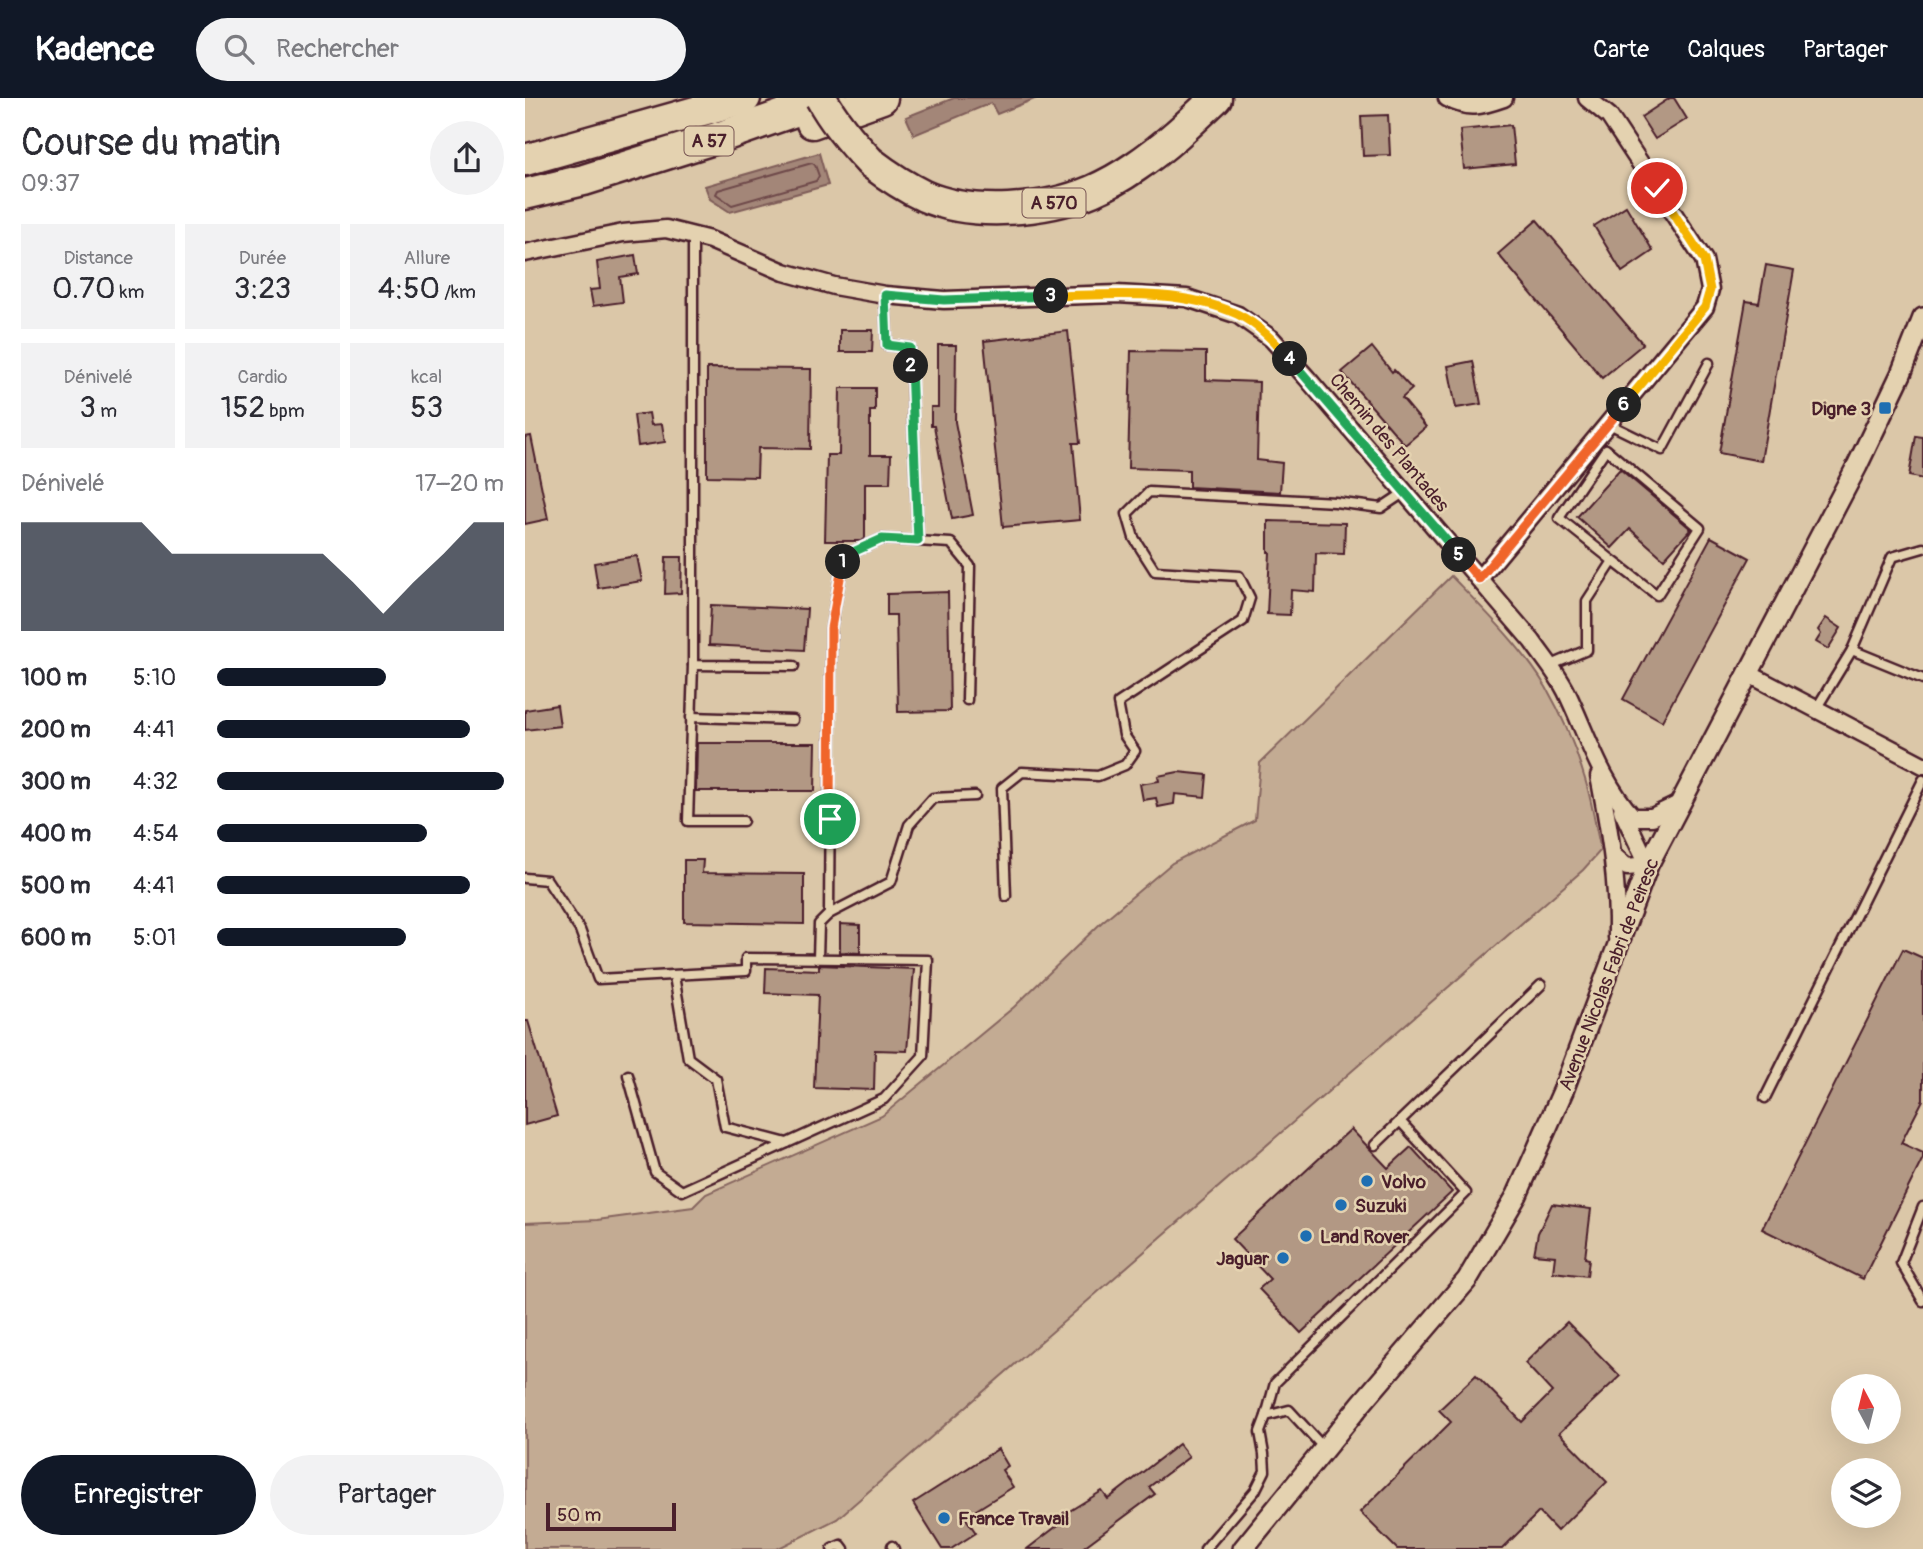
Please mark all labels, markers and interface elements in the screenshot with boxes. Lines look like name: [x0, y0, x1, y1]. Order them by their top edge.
search box: [196, 18, 686, 81]
text: Kadence: [35, 29, 154, 70]
icon: search: [220, 30, 258, 68]
text: Rechercher: [276, 33, 399, 65]
text: Carte: [1593, 35, 1649, 64]
text: Calques: [1687, 35, 1765, 64]
text: Partager: [1803, 35, 1888, 64]
text: Course du matin: [21, 119, 281, 167]
button: share: [430, 121, 504, 195]
road number: A 57: [685, 126, 733, 156]
pin: [1627, 158, 1687, 218]
text: 09:37: [21, 169, 80, 198]
icon: check: [1638, 169, 1676, 207]
road number: A 570: [1023, 188, 1085, 218]
text: Distance: [63, 246, 133, 270]
text: Durée: [239, 246, 286, 270]
text: Allure: [403, 246, 450, 270]
text: 0.70: [52, 270, 115, 307]
text: 3:23: [234, 270, 291, 307]
text: 4:50: [378, 270, 440, 307]
pin: 3: [1033, 278, 1069, 314]
text: km: [115, 280, 144, 304]
text: /km: [440, 280, 476, 304]
text: 3: [1045, 283, 1056, 307]
pin: 4: [1273, 342, 1307, 376]
text: 4: [1284, 346, 1295, 370]
pin: 2: [893, 348, 929, 384]
text: 2: [905, 353, 916, 377]
text: Dénivelé: [64, 365, 133, 389]
text: Cardio: [238, 365, 287, 389]
text: kcal: [411, 365, 442, 389]
street label: Chemin des Plantades: [1324, 368, 1455, 517]
pin: 6: [1607, 388, 1641, 422]
text: 3: [79, 389, 96, 426]
text: 152: [220, 389, 265, 426]
text: 53: [410, 389, 443, 426]
text: 6: [1618, 392, 1629, 416]
place label: Digne 3: [1811, 397, 1871, 421]
text: m: [96, 399, 117, 423]
text: bpm: [265, 399, 305, 423]
marker: Digne 3: [1877, 400, 1893, 416]
text: Dénivelé: [21, 469, 105, 498]
text: 17–20 m: [415, 469, 504, 498]
pin: 5: [1441, 538, 1476, 573]
text: 5: [1453, 542, 1464, 566]
pin: 1: [825, 545, 861, 580]
text: 1: [839, 549, 846, 573]
text: 100 m: [21, 663, 87, 692]
text: 5:10: [133, 663, 176, 692]
text: 200 m: [21, 715, 91, 744]
text: 4:41: [133, 715, 175, 744]
text: 300 m: [21, 767, 91, 796]
text: 4:32: [133, 767, 178, 796]
pin: [800, 789, 860, 849]
icon: arrive: [811, 800, 849, 838]
text: 400 m: [21, 819, 91, 848]
text: 4:54: [133, 819, 178, 848]
street label: Avenue Nicolas Fabri de Peiresc: [1553, 854, 1665, 1094]
text: 500 m: [21, 871, 90, 900]
text: 4:41: [133, 871, 175, 900]
text: 600 m: [21, 923, 91, 952]
text: 5:01: [133, 923, 176, 952]
place label: Volvo: [1381, 1170, 1427, 1194]
marker: Volvo: [1359, 1173, 1375, 1189]
place label: Suzuki: [1355, 1194, 1407, 1218]
marker: Suzuki: [1333, 1197, 1349, 1213]
place label: Land Rover: [1320, 1225, 1409, 1249]
marker: Land Rover: [1298, 1228, 1314, 1244]
place label: Jaguar: [1216, 1247, 1269, 1271]
marker: Jaguar: [1275, 1250, 1291, 1266]
north arrow: [1831, 1374, 1901, 1444]
map controls: [1831, 1374, 1901, 1528]
button: Enregistrer: [21, 1455, 256, 1535]
button: Partager: [270, 1455, 504, 1535]
button: layers: [1831, 1458, 1901, 1528]
scale bar: [546, 1500, 675, 1532]
text: 50 m: [557, 1503, 601, 1527]
place label: France Travail: [958, 1507, 1069, 1531]
marker: France Travail: [936, 1510, 952, 1526]

